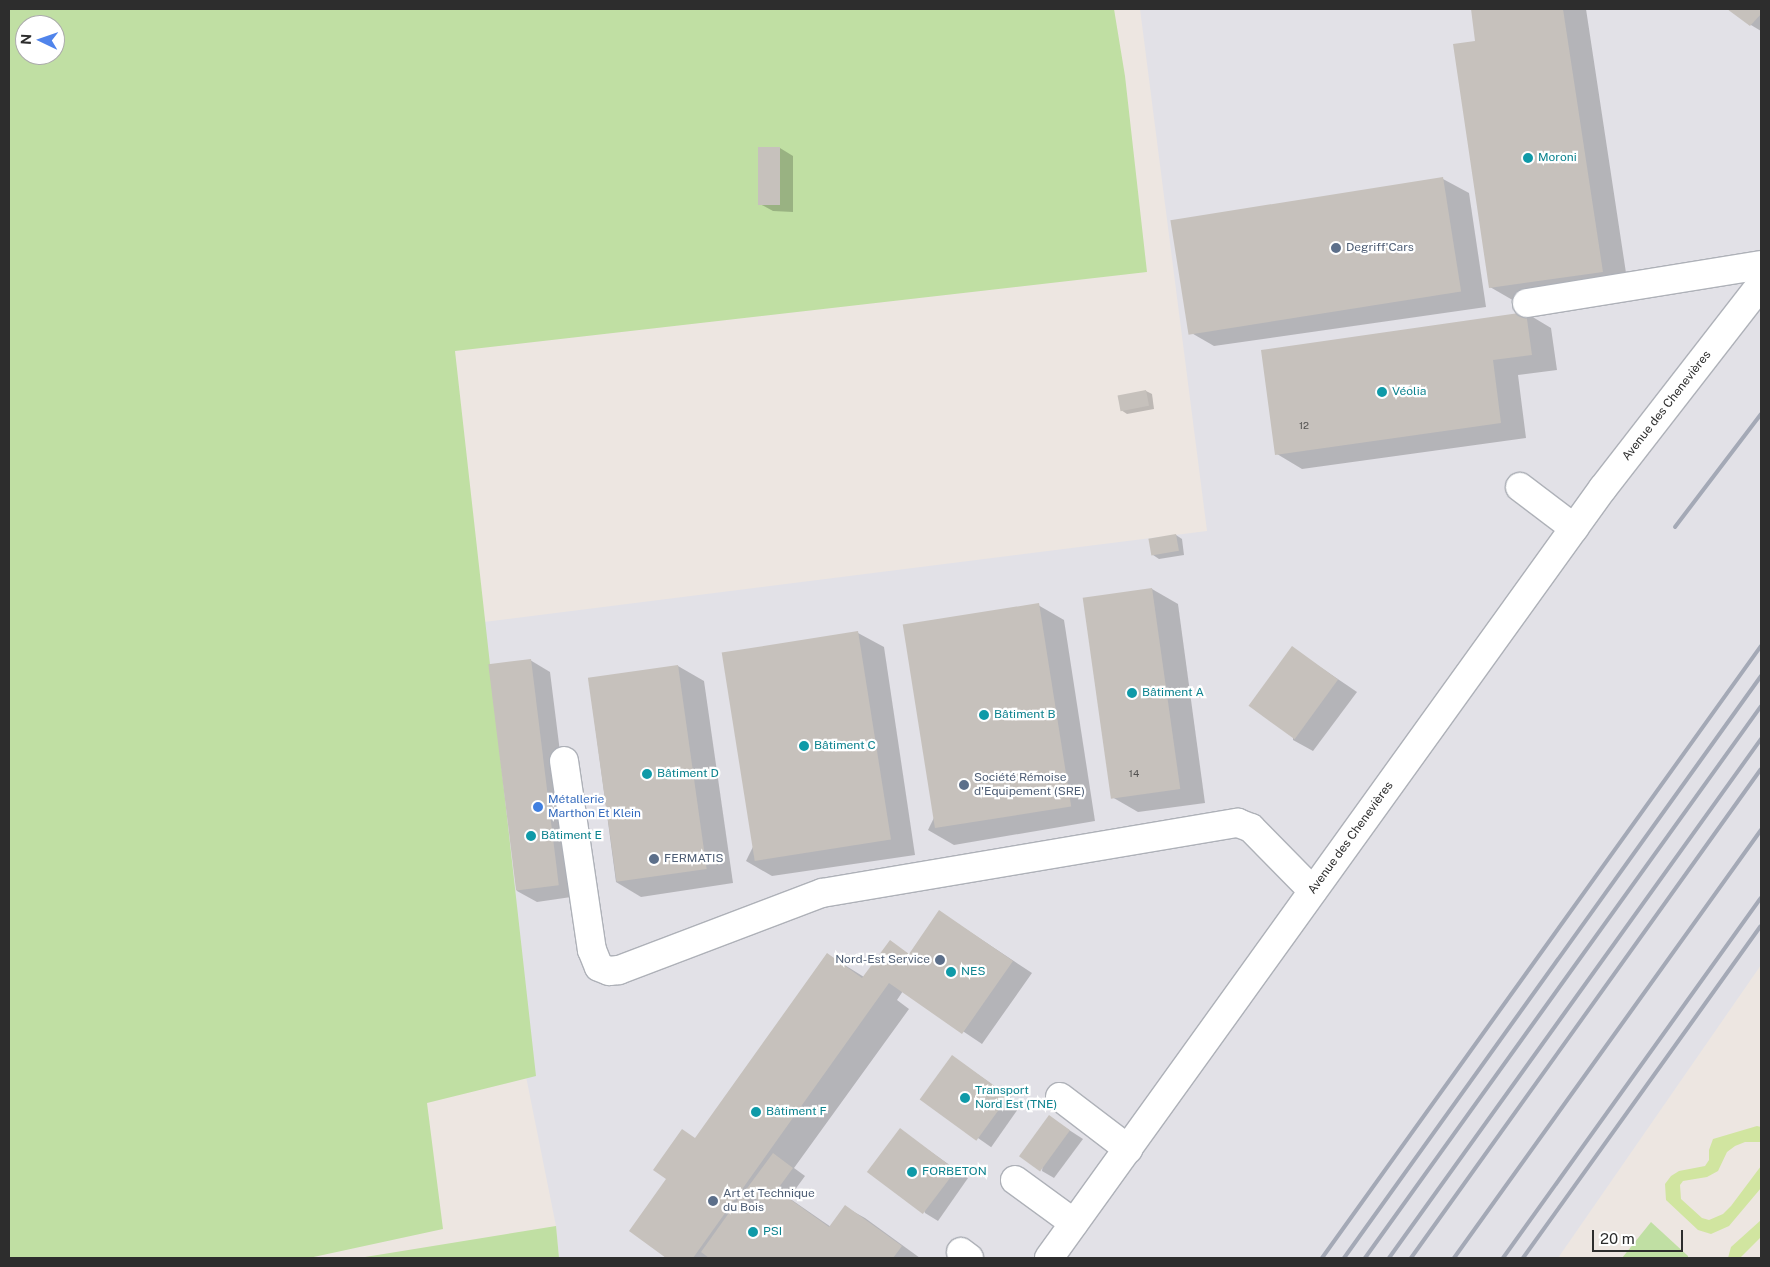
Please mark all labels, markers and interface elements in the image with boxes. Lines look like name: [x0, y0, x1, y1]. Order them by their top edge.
north arrow: [15, 15, 65, 65]
text: N: [18, 33, 34, 45]
place label: Moroni: [1538, 151, 1577, 165]
marker: Moroni: [1522, 152, 1534, 164]
place label: Degriff'Cars: [1346, 241, 1414, 255]
marker: Degriff'Cars: [1330, 242, 1342, 254]
street label: Avenue des Chenevières: [1620, 348, 1714, 464]
place label: Véolia: [1392, 385, 1426, 399]
marker: Véolia: [1376, 386, 1388, 398]
house number: 12: [1299, 420, 1309, 432]
place label: Bâtiment A: [1142, 686, 1204, 700]
marker: Bâtiment A: [1126, 687, 1138, 699]
place label: Bâtiment B: [994, 708, 1056, 722]
marker: Bâtiment B: [978, 709, 990, 721]
place label: Bâtiment C: [814, 739, 876, 753]
marker: Bâtiment C: [798, 740, 810, 752]
place label: Bâtiment D: [657, 767, 719, 781]
marker: Bâtiment D: [641, 768, 653, 780]
house number: 14: [1129, 768, 1139, 780]
place label: Société Rémoise d'Equipement (SRE): [974, 771, 1085, 799]
marker: Société Rémoise d'Equipement (SRE): [958, 779, 970, 791]
street label: Avenue des Chenevières: [1305, 779, 1397, 897]
place label: Métallerie Marthon Et Klein: [548, 793, 641, 821]
marker: Métallerie Marthon Et Klein: [532, 801, 544, 813]
place label: Bâtiment E: [541, 829, 602, 843]
marker: Bâtiment E: [525, 830, 537, 842]
place label: FERMATIS: [664, 852, 723, 866]
marker: FERMATIS: [648, 853, 660, 865]
place label: Nord-Est Service: [835, 953, 930, 967]
marker: Nord-Est Service: [934, 954, 946, 966]
place label: NES: [961, 965, 986, 979]
marker: NES: [945, 966, 957, 978]
place label: Transport Nord Est (TNE): [975, 1084, 1057, 1112]
marker: Transport Nord Est (TNE): [959, 1092, 971, 1104]
place label: Bâtiment F: [766, 1105, 827, 1119]
marker: Bâtiment F: [750, 1106, 762, 1118]
place label: FORBETON: [922, 1165, 987, 1179]
marker: FORBETON: [906, 1166, 918, 1178]
place label: Art et Technique du Bois: [723, 1187, 815, 1215]
marker: Art et Technique du Bois: [707, 1195, 719, 1207]
scale bar: [1595, 1220, 1686, 1252]
place label: PSI: [763, 1225, 782, 1239]
marker: PSI: [747, 1226, 759, 1238]
text: 20 m: [1600, 1230, 1635, 1247]

